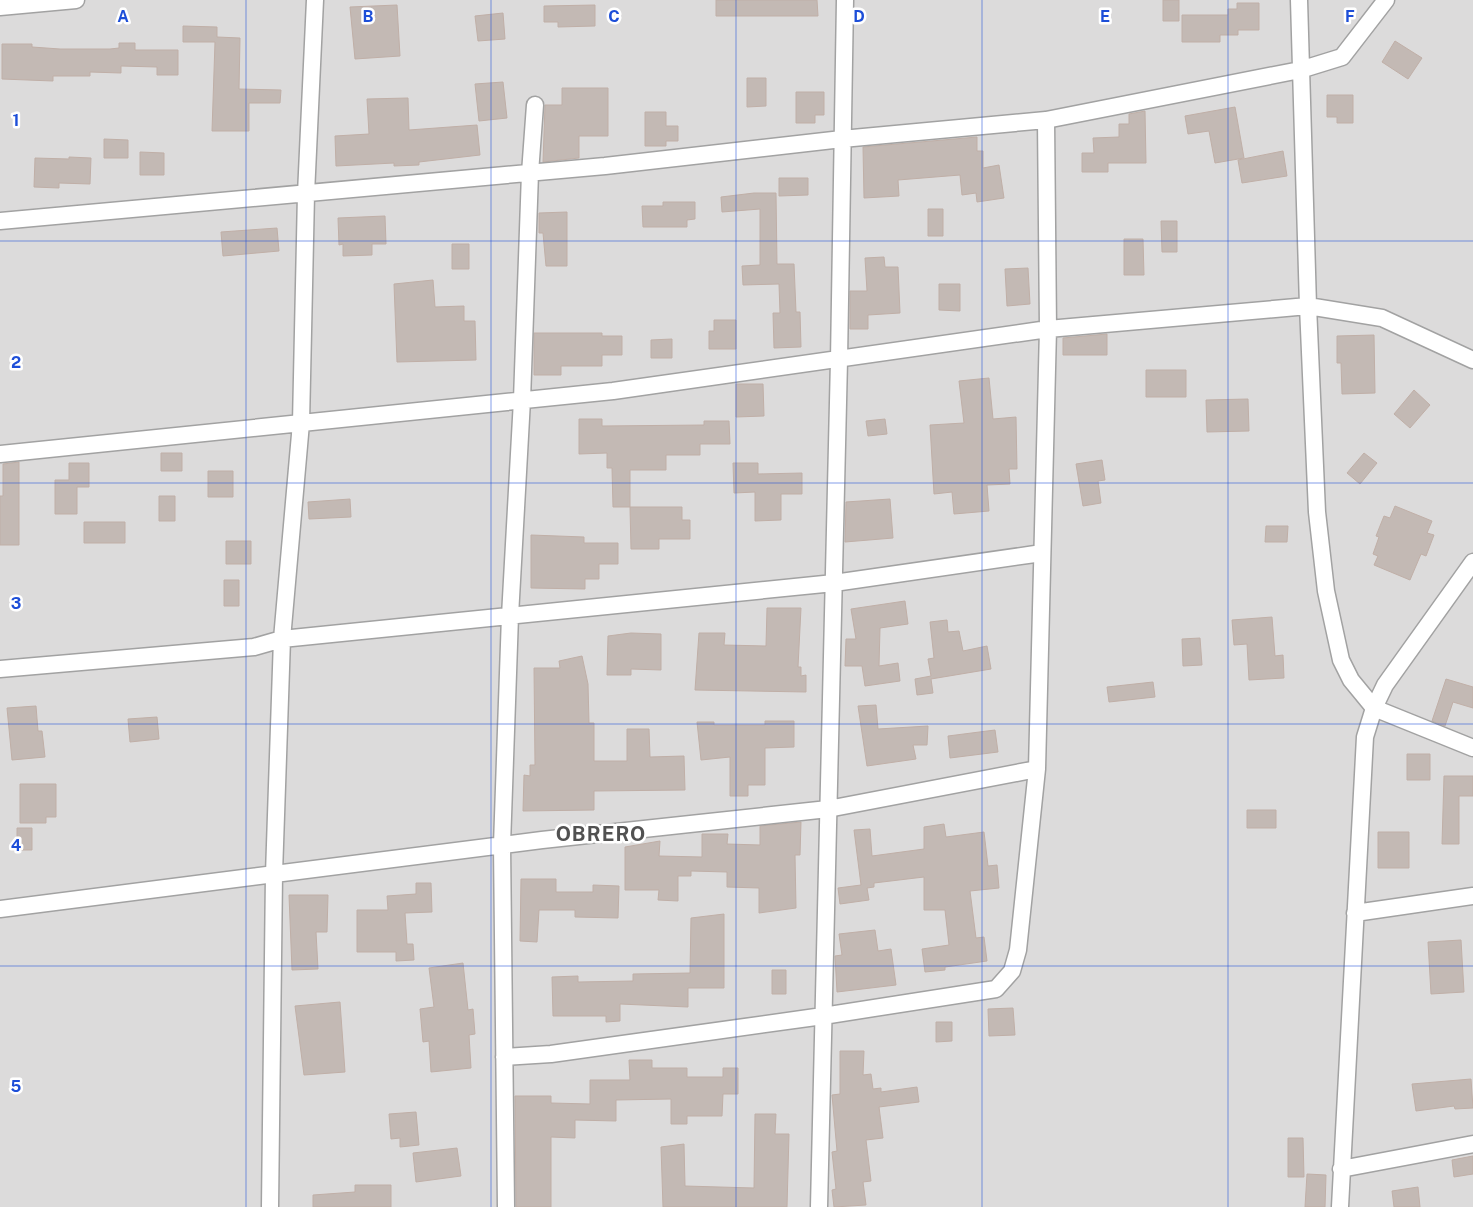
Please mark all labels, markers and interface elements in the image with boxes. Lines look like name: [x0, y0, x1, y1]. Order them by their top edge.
text: A: [117, 7, 129, 26]
text: B: [363, 7, 374, 26]
text: C: [608, 7, 620, 26]
text: D: [853, 7, 865, 26]
text: E: [1100, 7, 1110, 26]
text: F: [1345, 7, 1355, 26]
text: 1: [13, 111, 19, 130]
text: 2: [11, 353, 21, 372]
text: 3: [11, 594, 21, 613]
district label: OBRERO: [556, 822, 646, 846]
text: 4: [11, 836, 22, 855]
text: 5: [11, 1077, 22, 1096]

